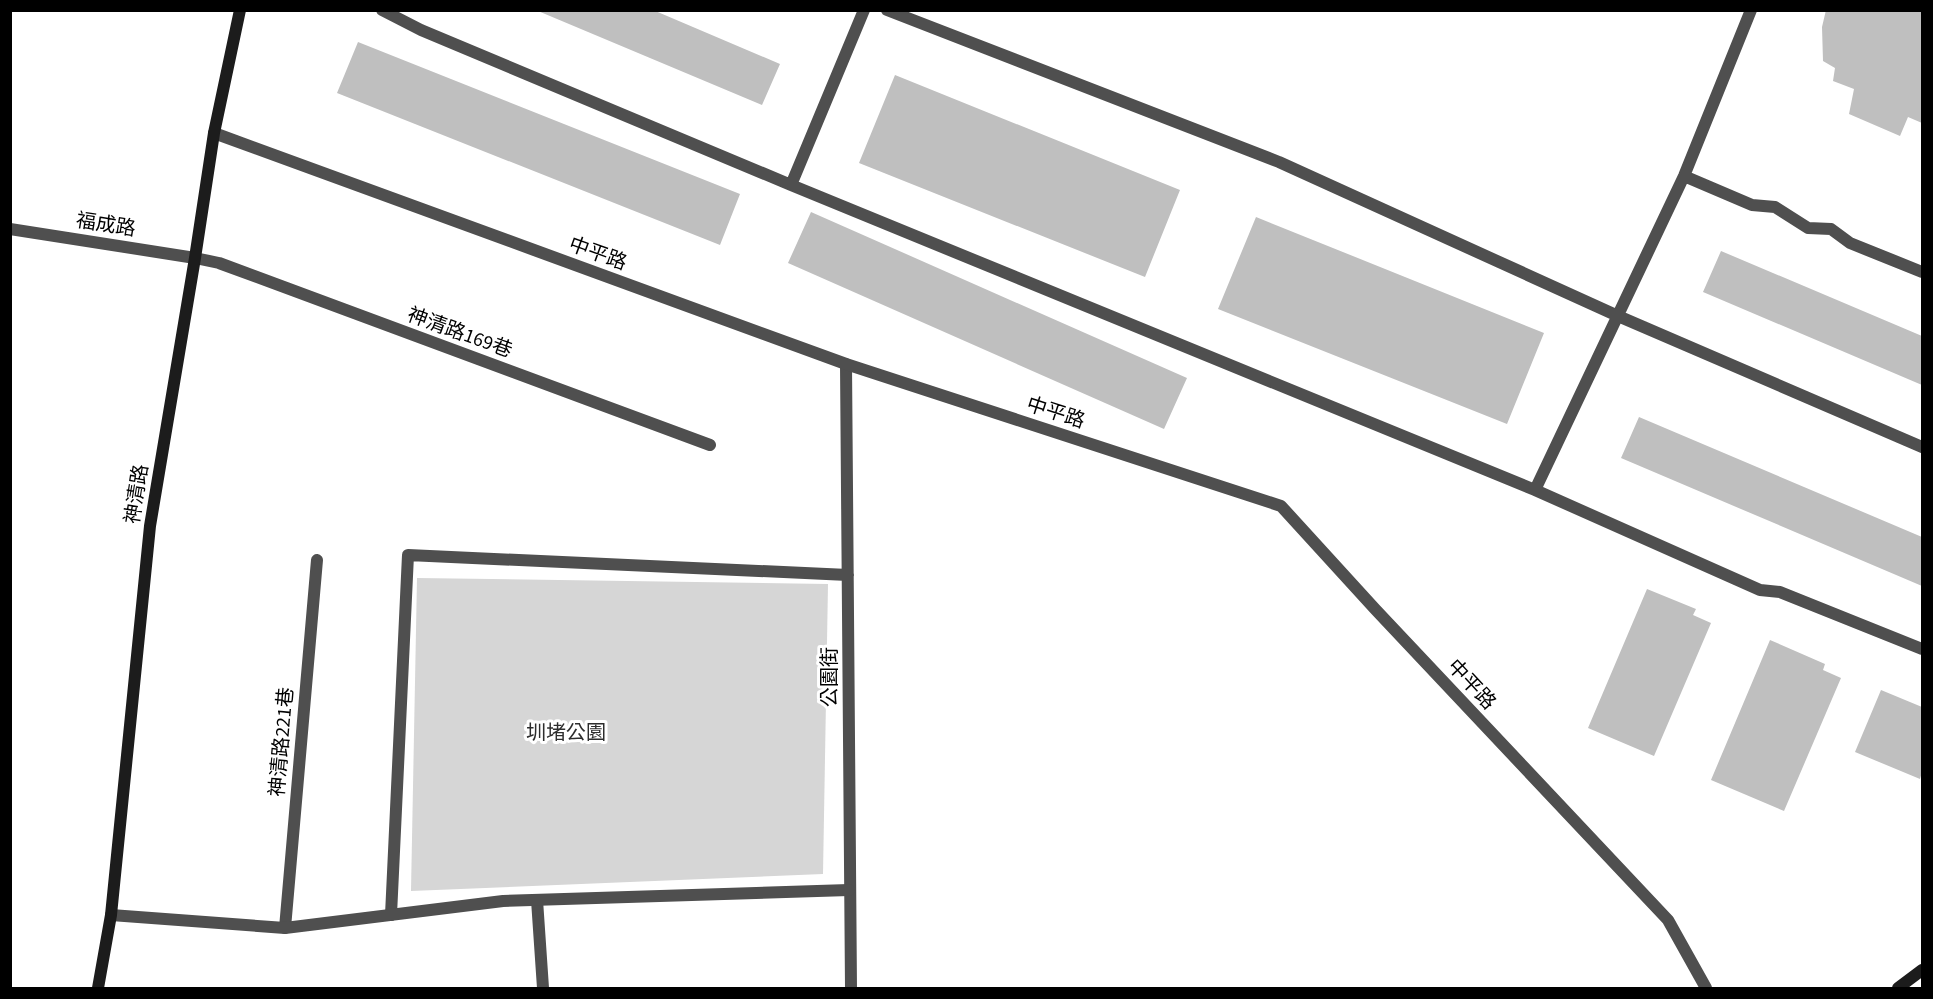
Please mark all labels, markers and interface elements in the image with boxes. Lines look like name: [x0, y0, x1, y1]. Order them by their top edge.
street label: 福成路: [74, 206, 138, 244]
street label: 中平路: [565, 231, 631, 277]
street label: 神清路169巷: [403, 301, 516, 365]
street label: 中平路: [1023, 390, 1089, 436]
street label: 神清路: [118, 462, 156, 526]
street label: 公園街: [816, 647, 844, 707]
street label: 中平路: [1441, 653, 1502, 716]
street label: 神清路221巷: [263, 686, 301, 798]
park label: 圳堵公園: [526, 719, 606, 747]

